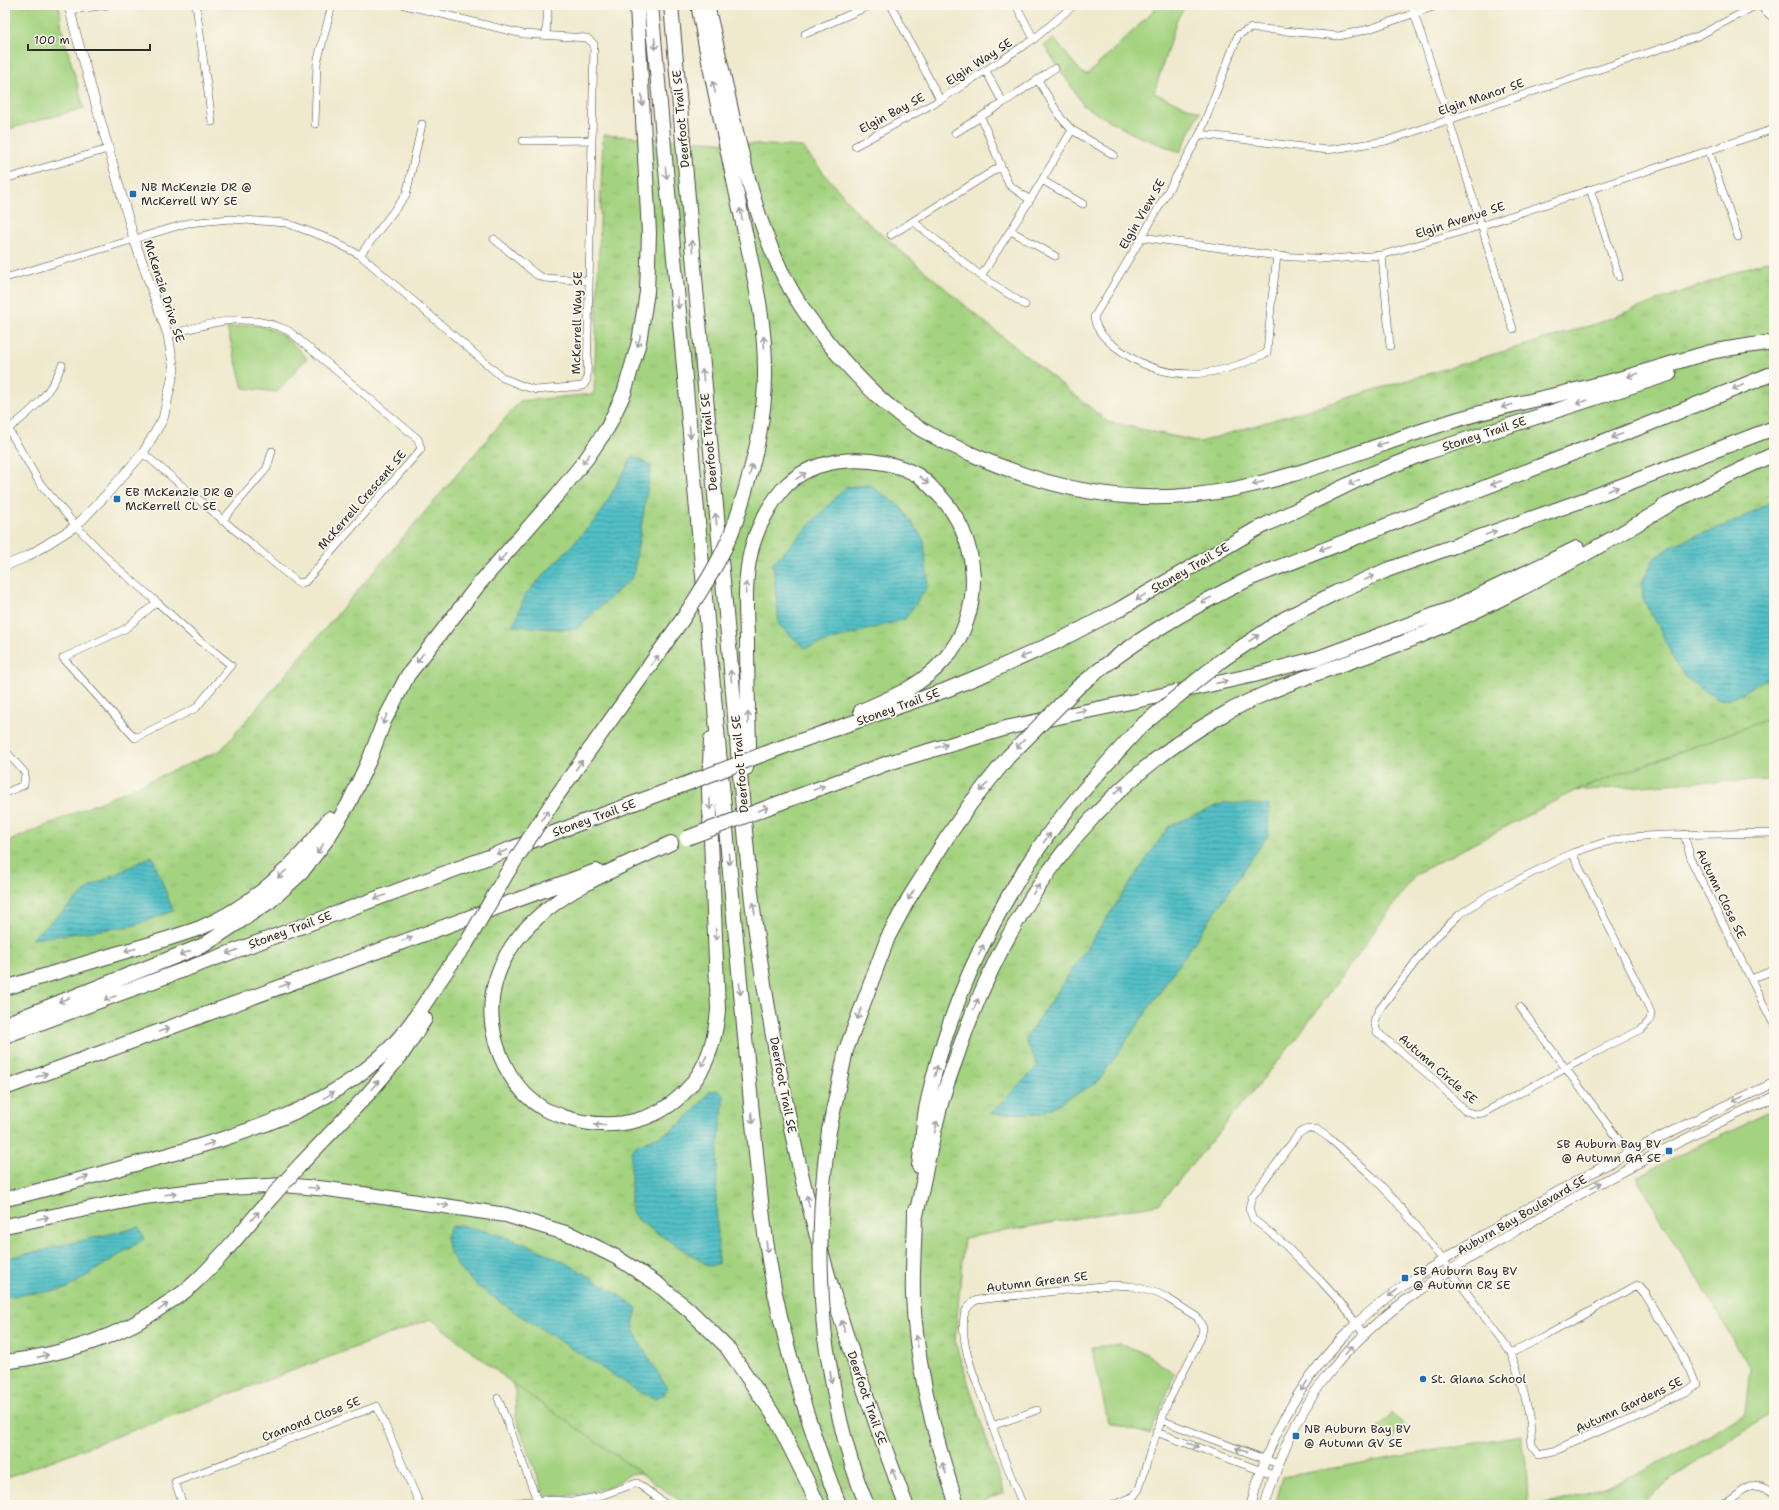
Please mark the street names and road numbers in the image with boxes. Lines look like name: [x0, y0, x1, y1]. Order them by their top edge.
street label: Elgin Way SE: [943, 35, 1015, 89]
street label: Deerfoot Trail SE: [669, 69, 693, 169]
street label: Elgin Manor SE: [1436, 75, 1526, 119]
street label: Elgin Bay SE: [856, 89, 928, 137]
street label: Elgin View SE: [1115, 176, 1169, 252]
street label: Elgin Avenue SE: [1413, 198, 1507, 242]
street label: McKenzie Drive SE: [140, 238, 188, 344]
street label: McKerrell Way SE: [568, 271, 586, 375]
street label: Deerfoot Trail SE: [697, 392, 721, 492]
street label: Stoney Trail SE: [1440, 413, 1528, 455]
street label: McKerrell Crescent SE: [314, 447, 410, 553]
street label: Stoney Trail SE: [1148, 539, 1232, 597]
street label: Stoney Trail SE: [854, 685, 942, 729]
street label: Deerfoot Trail SE: [728, 714, 752, 814]
street label: Stoney Trail SE: [550, 796, 638, 840]
street label: Autumn Close SE: [1692, 847, 1750, 941]
street label: Stoney Trail SE: [246, 908, 334, 952]
street label: Autumn Circle SE: [1395, 1030, 1481, 1108]
street label: Deerfoot Trail SE: [766, 1035, 800, 1135]
street label: Auburn Bay Boulevard SE: [1454, 1171, 1590, 1259]
street label: Autumn Green SE: [985, 1268, 1089, 1296]
street label: Deerfoot Trail SE: [843, 1349, 891, 1447]
street label: Autumn Gardens SE: [1573, 1373, 1685, 1437]
street label: Cramond Close SE: [259, 1393, 363, 1445]

